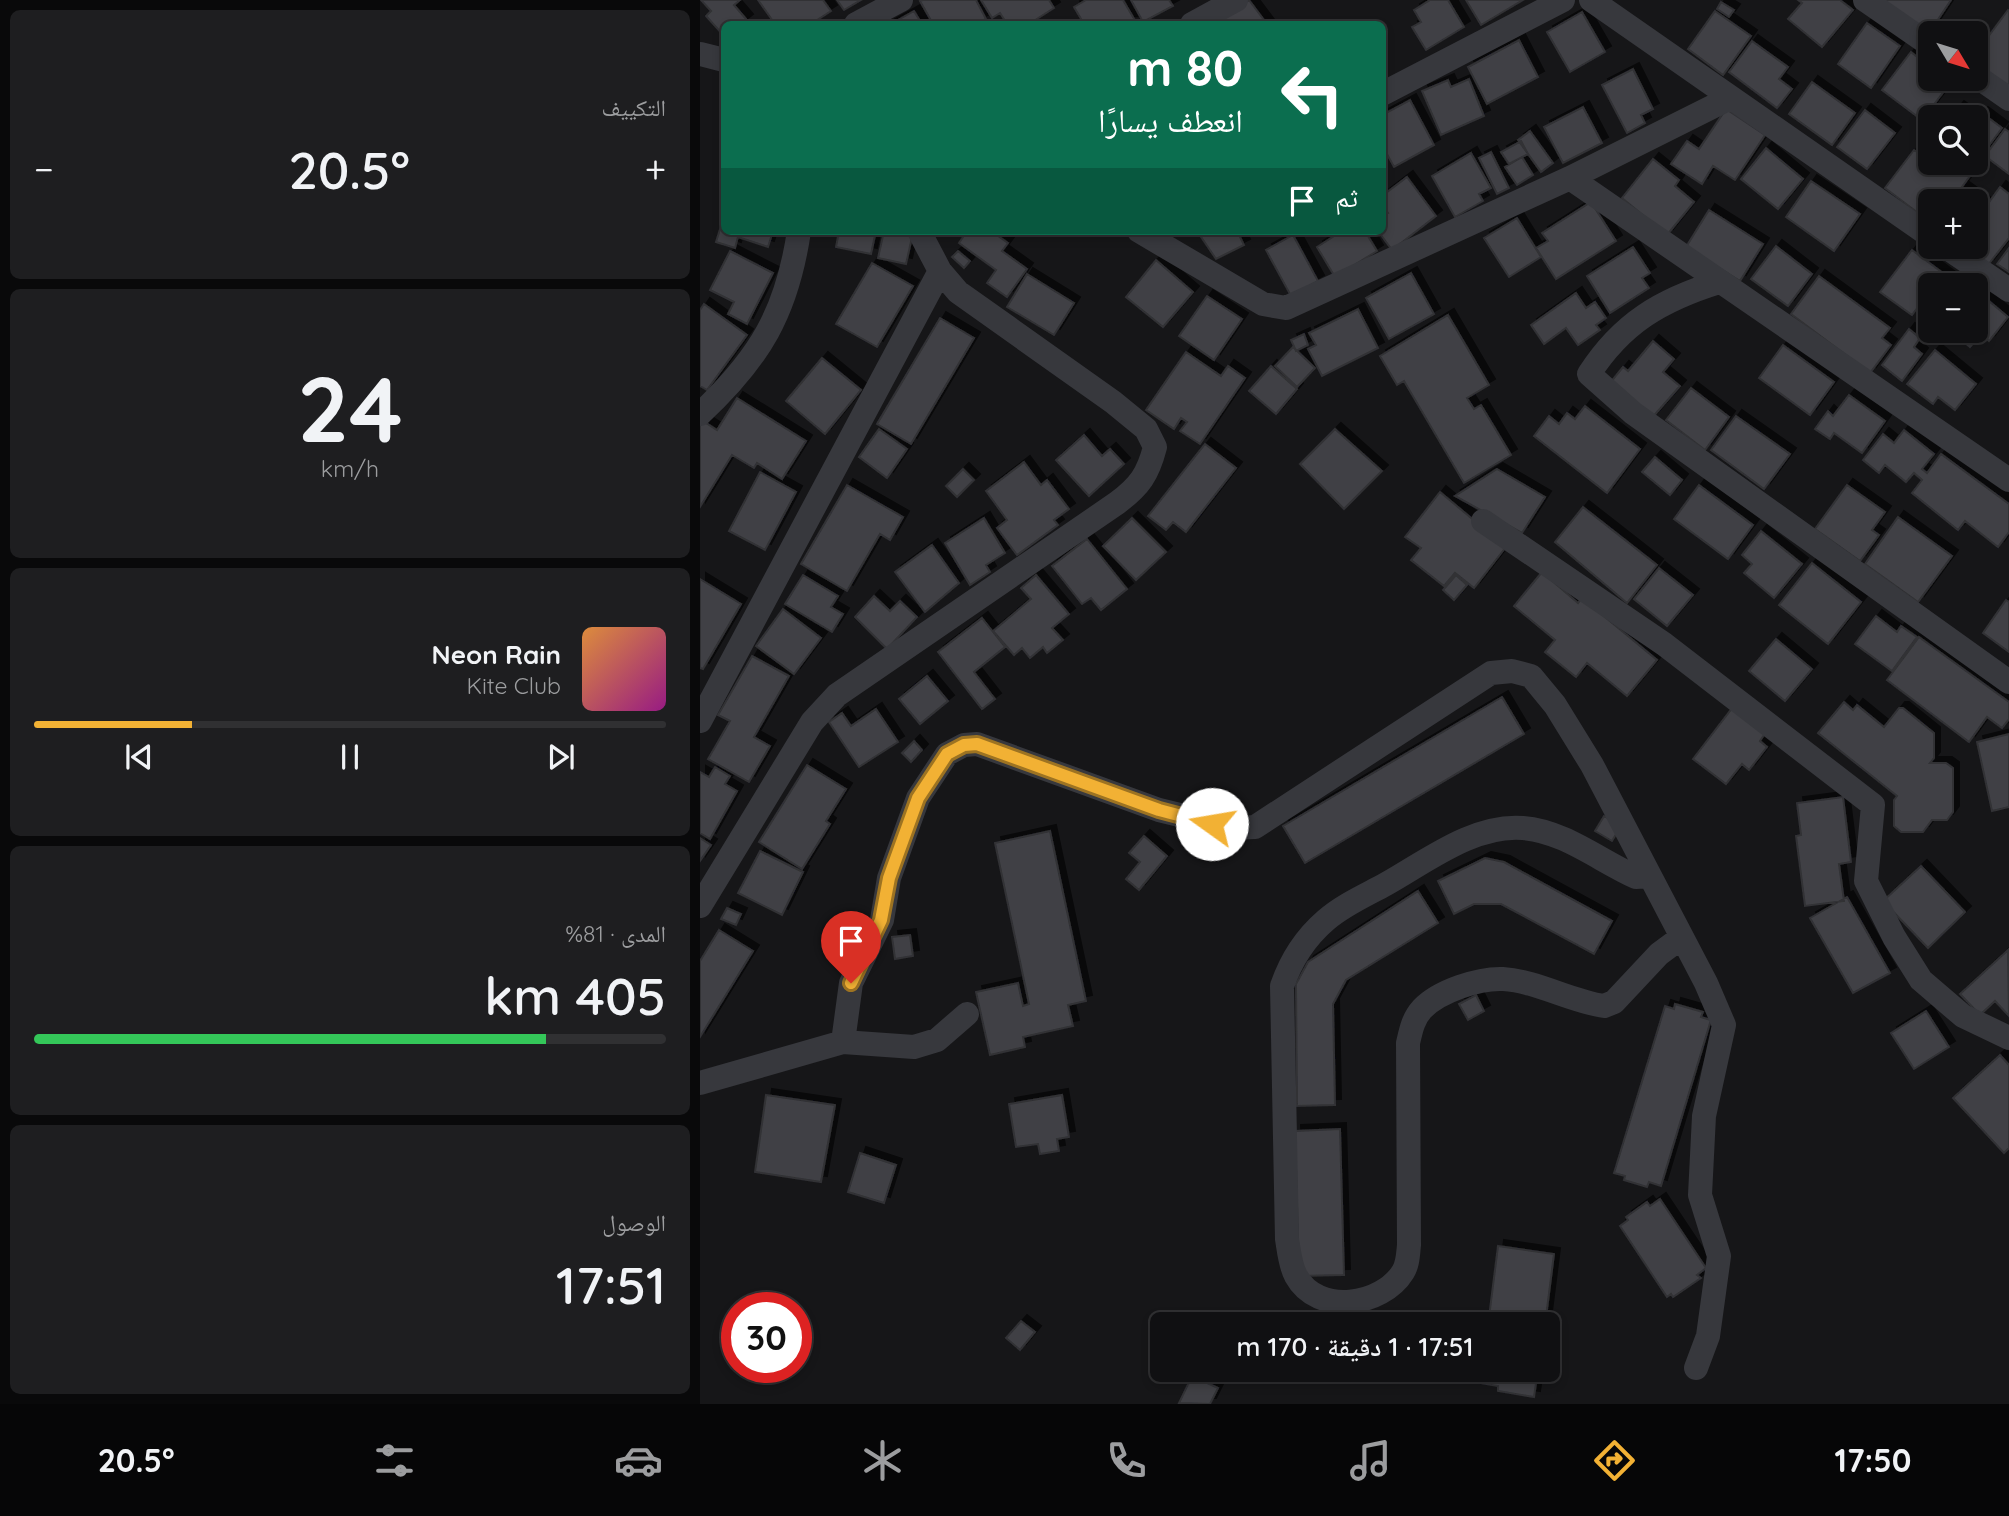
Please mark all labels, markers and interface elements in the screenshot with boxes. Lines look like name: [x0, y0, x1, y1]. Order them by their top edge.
north arrow: [1918, 21, 1988, 91]
map controls: [1918, 21, 1988, 343]
text: 80 m: [1127, 37, 1243, 98]
icon: left: [1267, 49, 1358, 140]
text: التكييف: [601, 93, 666, 122]
text: انعطف يسارًا: [1098, 100, 1243, 140]
button: search: [1918, 105, 1988, 175]
text: 20.5°: [288, 137, 410, 202]
text: −: [34, 145, 54, 193]
text: +: [645, 145, 666, 193]
text: ثم: [1335, 181, 1358, 214]
icon: arrive: [1283, 182, 1321, 220]
button: +: [1918, 189, 1988, 259]
button: −: [1918, 273, 1988, 343]
text: 24: [297, 351, 403, 465]
text: km/h: [321, 454, 379, 483]
text: Neon Rain: [432, 638, 561, 671]
text: Kite Club: [466, 671, 561, 700]
icon: previous: [120, 738, 158, 776]
icon: pause: [331, 738, 369, 776]
icon: next: [542, 738, 580, 776]
position arrow: [1175, 787, 1249, 861]
pin: [821, 911, 881, 983]
text: المدى · 81%: [565, 919, 666, 948]
icon: arrive: [832, 922, 870, 960]
text: 405 km: [484, 963, 666, 1028]
text: الوصول: [602, 1208, 666, 1237]
text: 17:51: [556, 1252, 666, 1317]
speed limit sign: 30: [721, 1292, 812, 1383]
text: 17:51 · 1 دقيقة · 170 m: [1236, 1330, 1474, 1363]
icon: filters: [370, 1436, 419, 1485]
icon: car: [614, 1436, 663, 1485]
icon: climate: [858, 1436, 907, 1485]
icon: phone: [1102, 1436, 1151, 1485]
icon: music: [1346, 1436, 1395, 1485]
icon: directions: [1590, 1436, 1639, 1485]
text: 20.5°: [98, 1440, 174, 1480]
text: 17:50: [1835, 1440, 1911, 1480]

